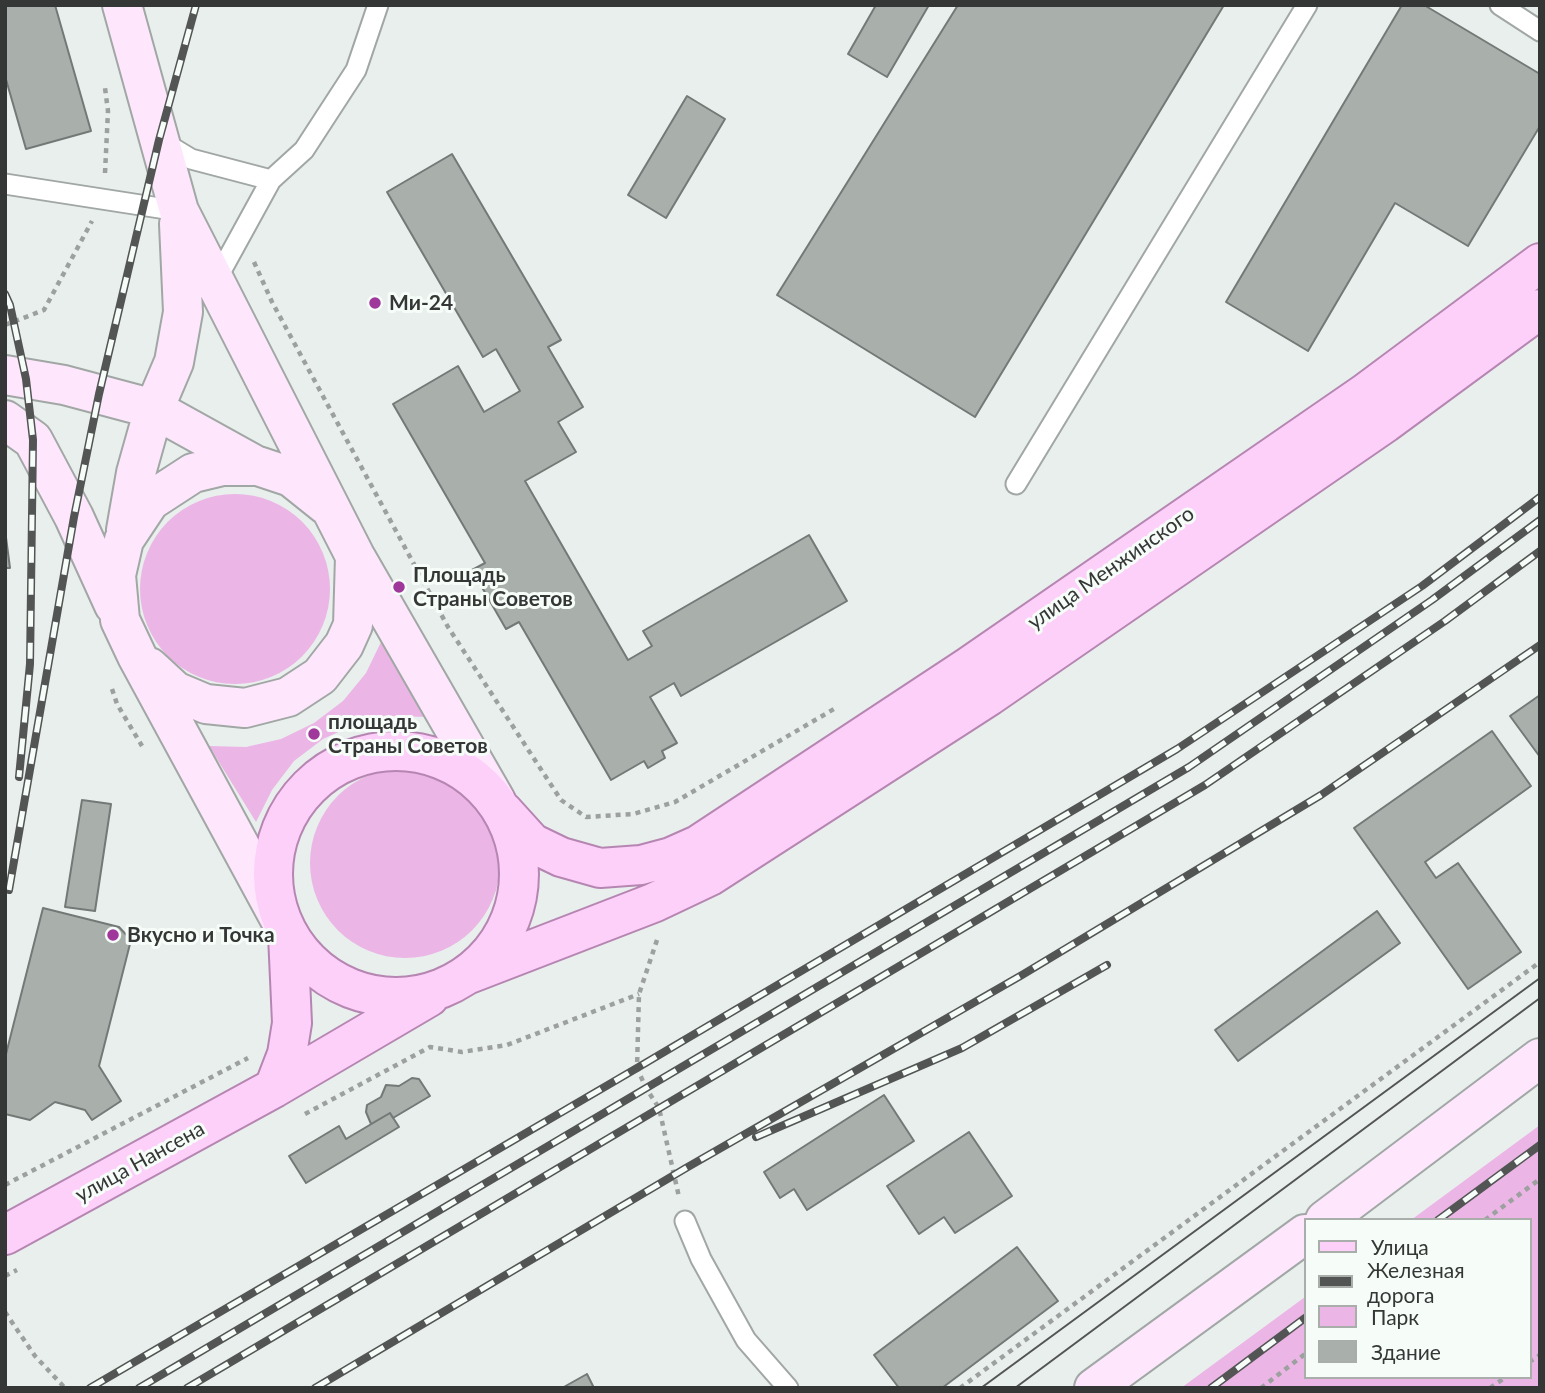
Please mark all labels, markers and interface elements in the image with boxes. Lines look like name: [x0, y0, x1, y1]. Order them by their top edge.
place label: Ми-24: [389, 290, 453, 316]
marker: Ми-24: [367, 295, 383, 311]
street label: улица Менжинского: [1023, 501, 1199, 635]
place label: Площадь Страны Советов: [413, 562, 573, 612]
marker: Площадь Страны Советов: [391, 579, 407, 595]
place label: площадь Страны Советов: [328, 709, 488, 759]
marker: площадь Страны Советов: [306, 726, 322, 742]
place label: Вкусно и Точка: [127, 922, 275, 948]
marker: Вкусно и Точка: [105, 927, 121, 943]
street label: улица Нансена: [71, 1116, 209, 1208]
legend: [1304, 1218, 1531, 1379]
text: Улица: [1371, 1234, 1429, 1259]
text: Железная дорога: [1367, 1257, 1465, 1307]
text: Парк: [1371, 1304, 1419, 1329]
text: Здание: [1371, 1339, 1441, 1364]

